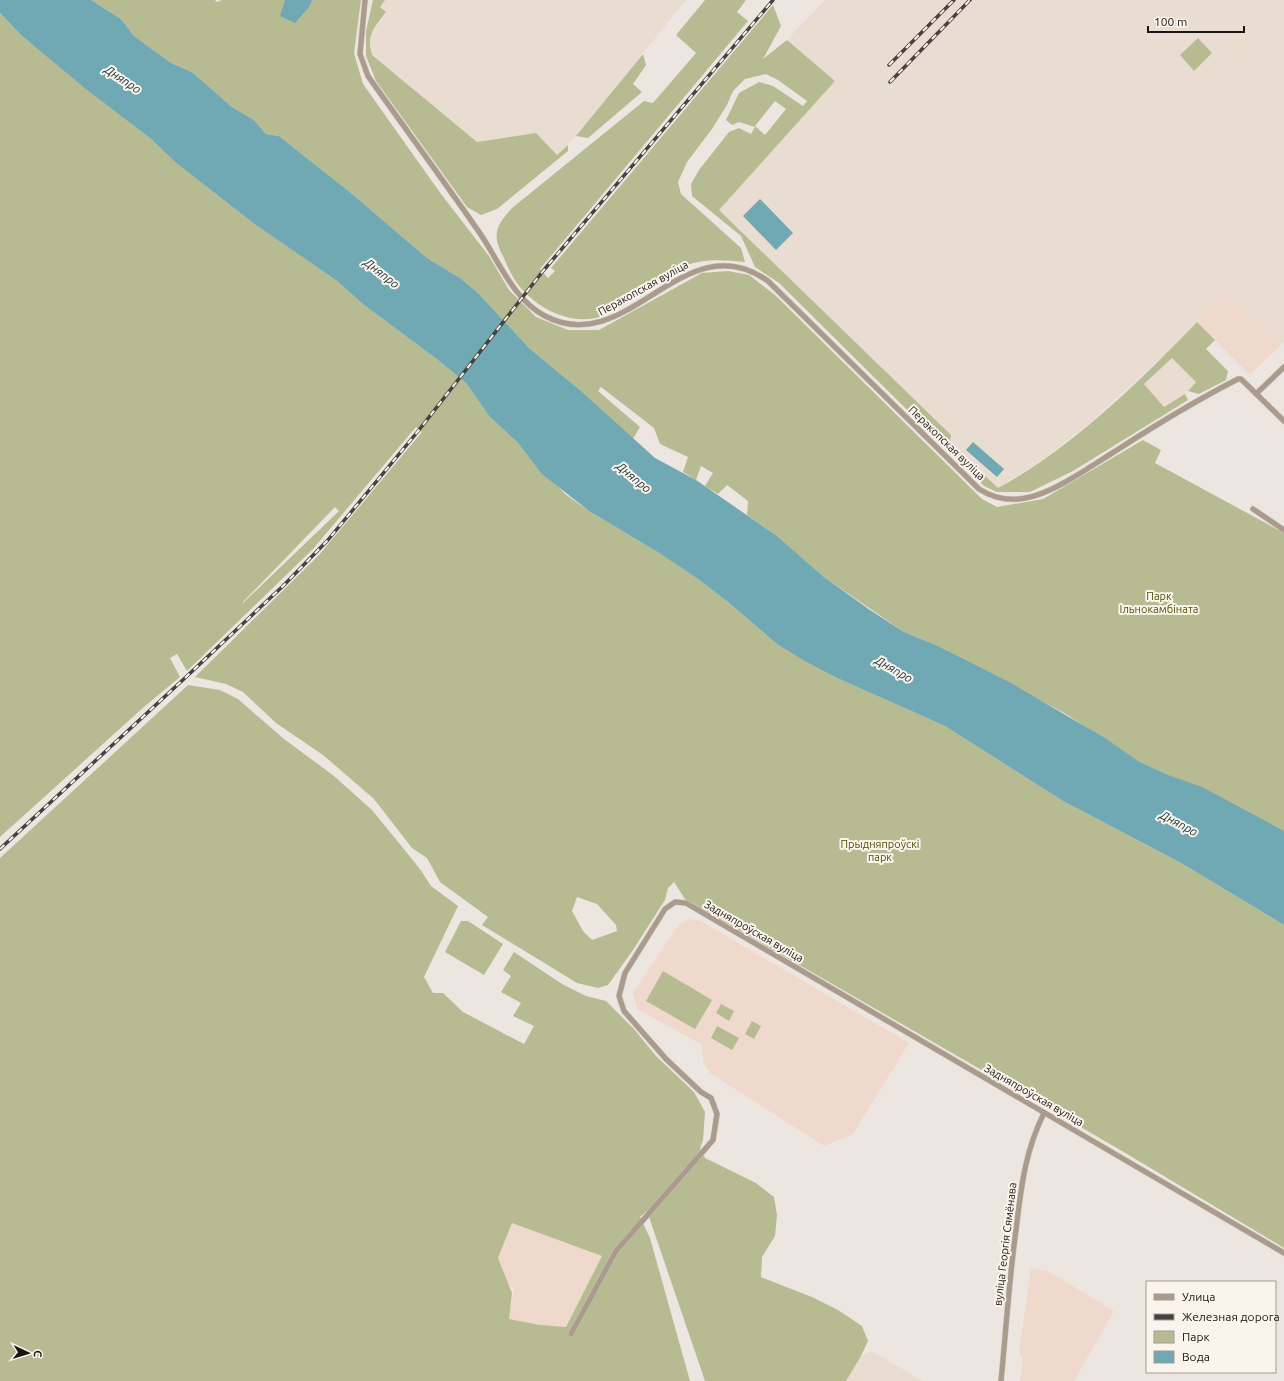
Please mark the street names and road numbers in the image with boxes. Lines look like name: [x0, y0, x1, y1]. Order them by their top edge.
street label: Перакопская вуліца: [596, 258, 690, 318]
street label: Перакопская вуліца: [906, 404, 988, 482]
street label: Задняпроўская вуліца: [702, 898, 806, 964]
street label: Задняпроўская вуліца: [982, 1062, 1086, 1128]
street label: вуліца Георгія Сямёнава: [991, 1182, 1019, 1306]

